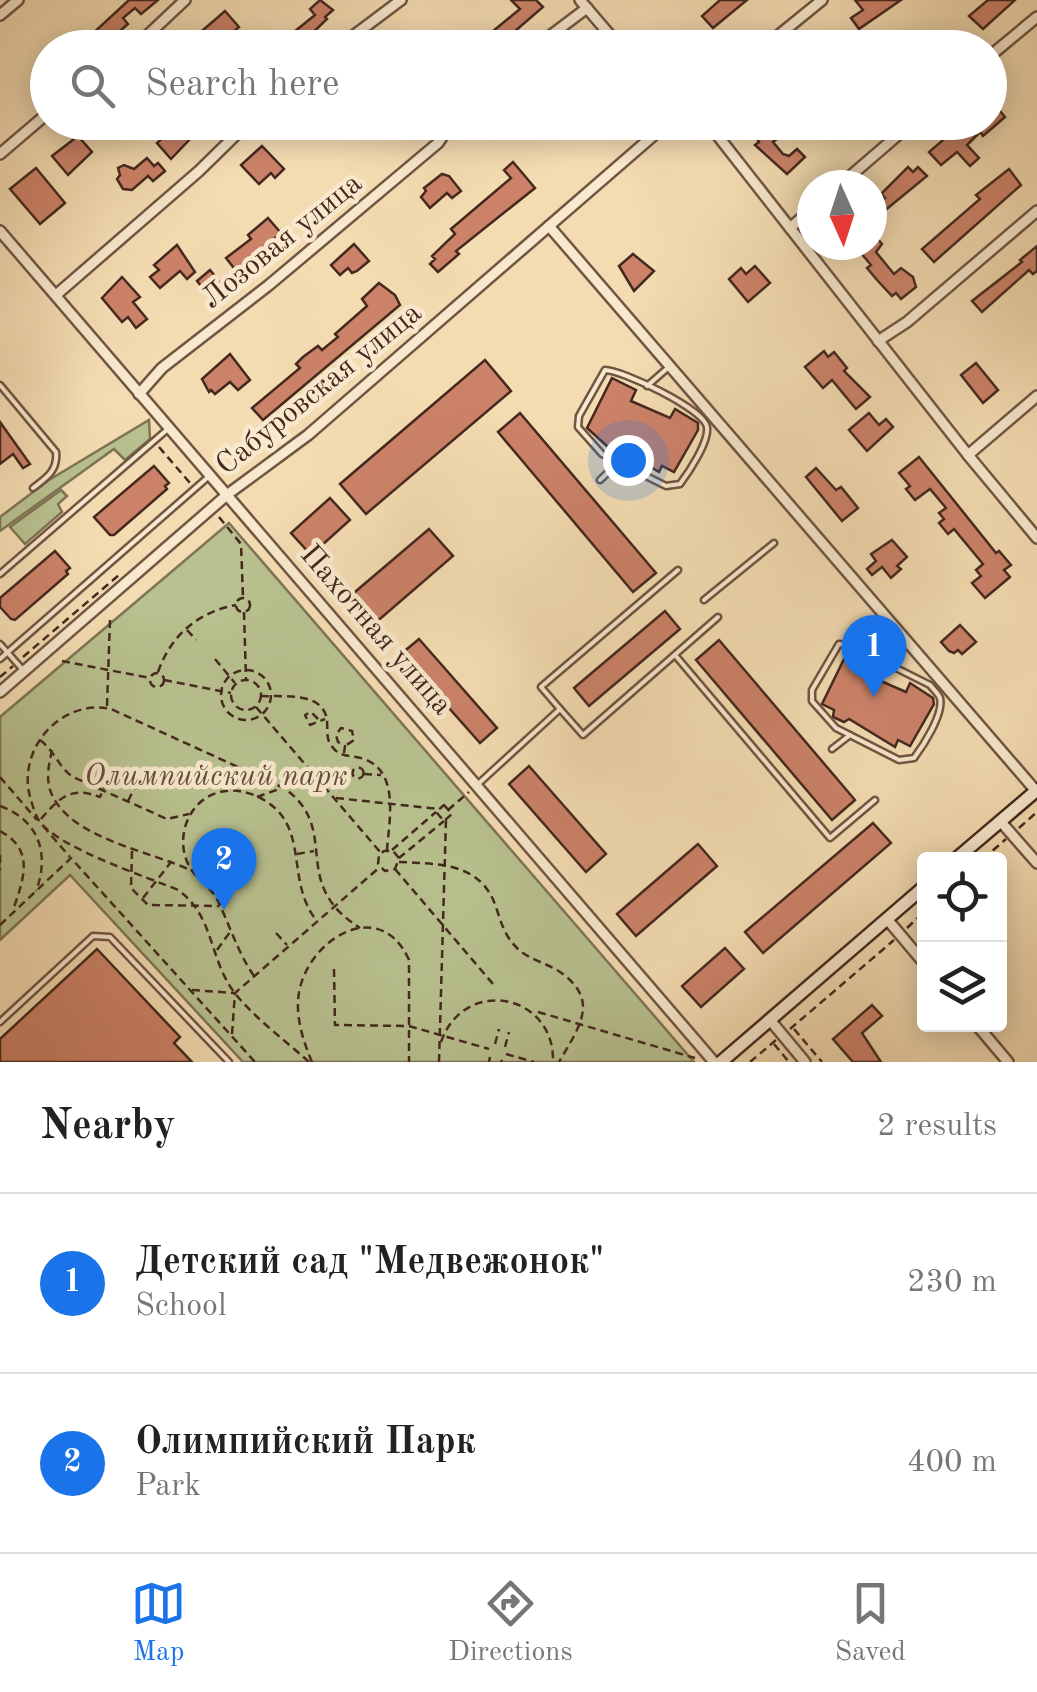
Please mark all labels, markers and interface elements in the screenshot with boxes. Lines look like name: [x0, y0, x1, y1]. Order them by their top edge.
search box: [30, 30, 1007, 140]
icon: search: [65, 58, 120, 113]
text: Search here: [145, 66, 340, 104]
street label: Лозовая улица: [197, 168, 368, 315]
north arrow: [797, 170, 887, 260]
street label: Сабуровская улица: [211, 298, 428, 481]
your location: [603, 435, 654, 486]
street label: Пахотная улица: [294, 540, 457, 721]
pin: 1: [842, 614, 906, 697]
park label: Олимпийский парк: [84, 762, 348, 792]
pin: 2: [192, 828, 256, 910]
map controls: [917, 852, 1007, 1032]
button: locate: [917, 852, 1007, 942]
button: layers: [917, 942, 1007, 1032]
text: Nearby: [40, 1106, 176, 1148]
text: 2 results: [877, 1111, 997, 1143]
text: Детский сад "Медвежонок": [135, 1244, 604, 1282]
text: 1: [63, 1267, 82, 1299]
text: 230 m: [907, 1267, 997, 1299]
text: School: [135, 1291, 227, 1323]
text: Олимпийский Парк: [135, 1424, 476, 1462]
text: 2: [63, 1447, 82, 1479]
text: 400 m: [907, 1447, 997, 1479]
text: Park: [135, 1471, 201, 1503]
tab: Map: [131, 1576, 186, 1671]
tab: Directions: [448, 1576, 573, 1671]
tab: Saved: [835, 1576, 906, 1671]

